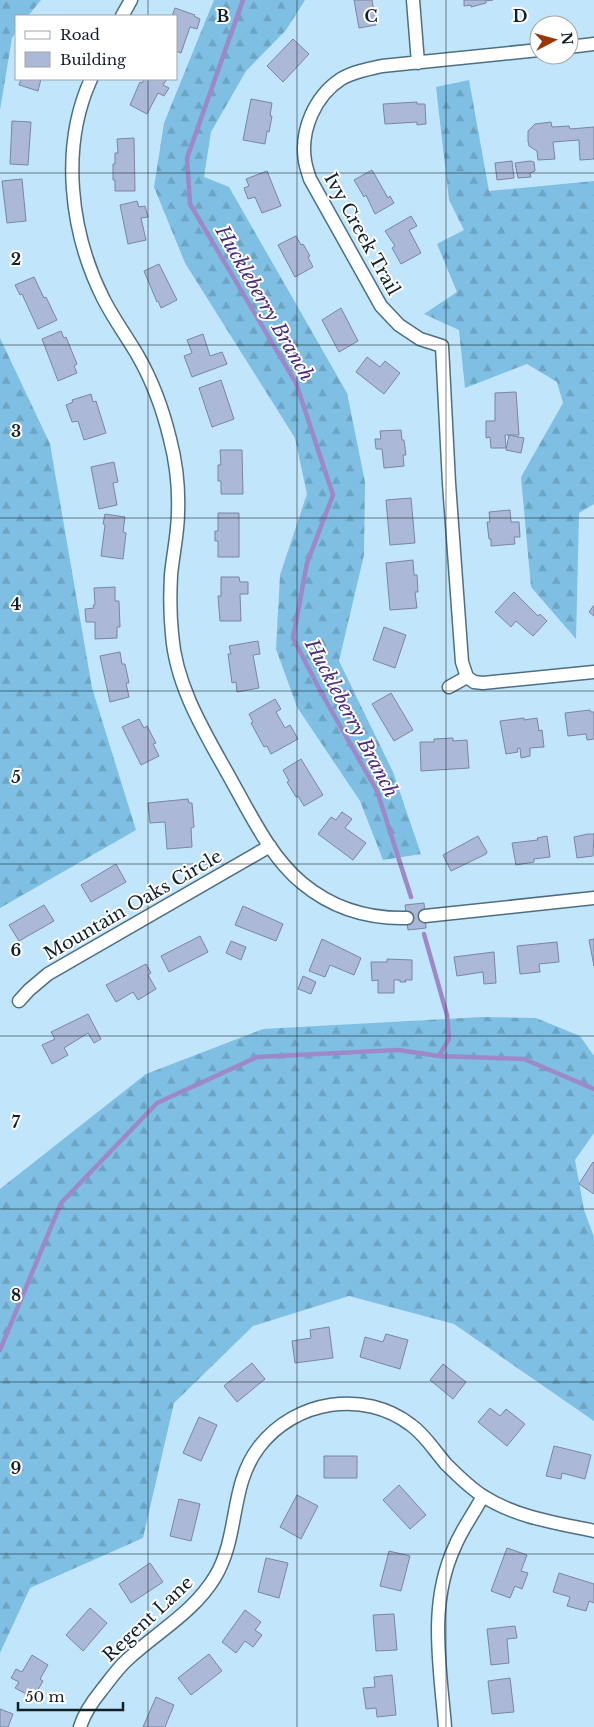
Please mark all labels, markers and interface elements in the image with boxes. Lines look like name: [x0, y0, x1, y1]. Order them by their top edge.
text: B: [217, 6, 230, 26]
text: C: [364, 6, 378, 26]
text: D: [513, 6, 527, 26]
legend: [15, 15, 178, 80]
north arrow: [529, 15, 579, 65]
text: Road: [60, 25, 100, 44]
text: N: [557, 31, 577, 46]
text: Building: [60, 50, 127, 69]
street label: Ivy Creek Trail: [319, 169, 405, 299]
water label: Huckleberry Branch: [210, 220, 319, 385]
text: 2: [11, 249, 21, 269]
text: 3: [11, 421, 21, 441]
text: 4: [11, 594, 21, 614]
water label: Huckleberry Branch: [300, 634, 403, 801]
text: 5: [11, 767, 21, 787]
street label: Mountain Oaks Circle: [40, 845, 226, 965]
text: 6: [11, 940, 22, 960]
text: 7: [12, 1112, 21, 1132]
text: 8: [11, 1285, 21, 1305]
text: 9: [11, 1458, 22, 1478]
street label: Regent Lane: [98, 1572, 198, 1666]
scale bar: [18, 1680, 122, 1712]
text: 50 m: [25, 1687, 65, 1706]

